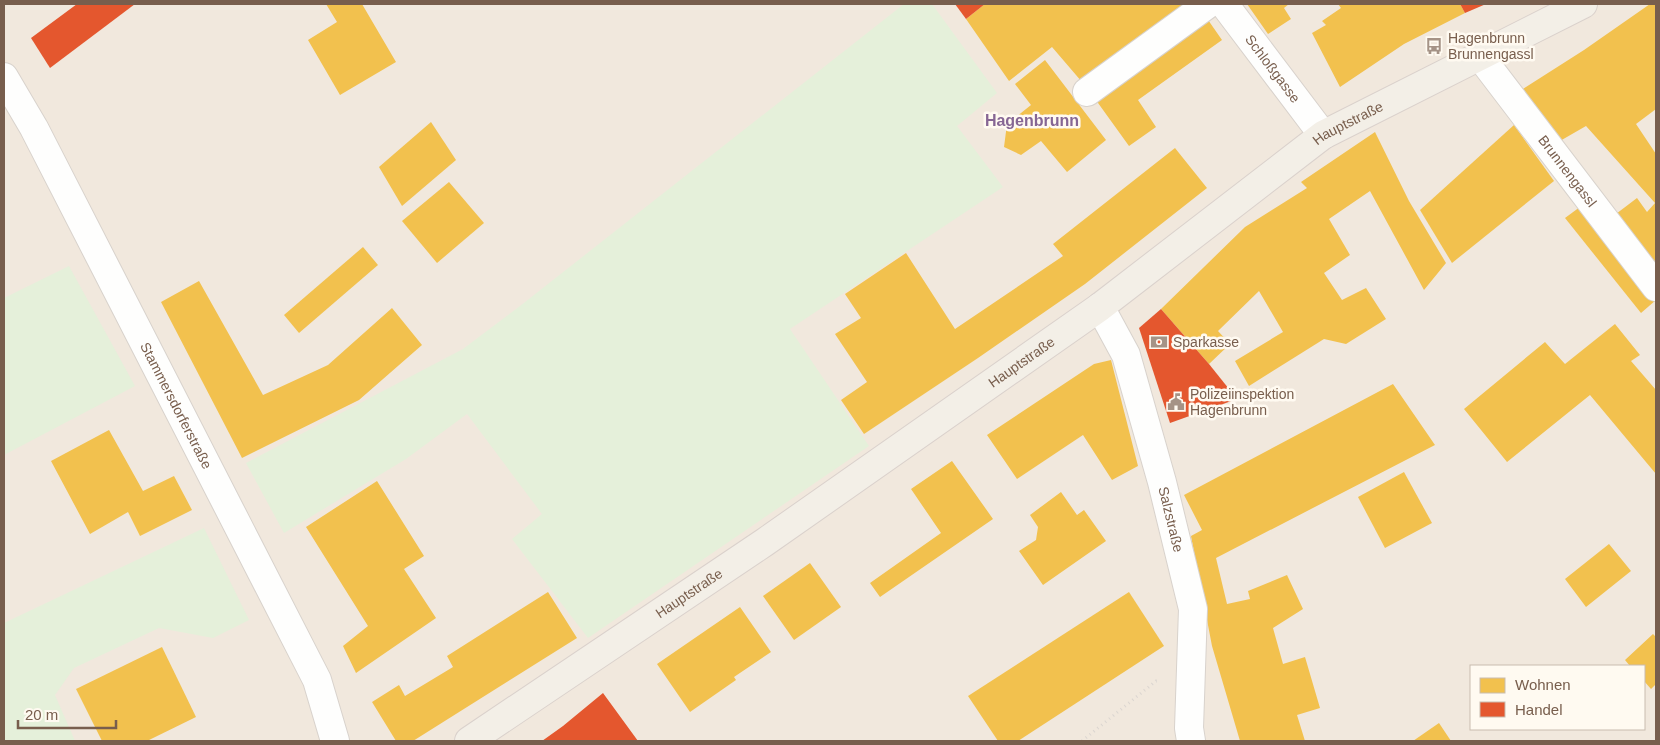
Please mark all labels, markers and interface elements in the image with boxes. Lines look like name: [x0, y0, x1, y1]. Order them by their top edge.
place label: Hagenbrunn Brunnengassl: [1448, 30, 1534, 62]
street label: Schloßgasse: [1242, 31, 1304, 106]
bus stop icon: Hagenbrunn Brunnengassl: [1424, 36, 1444, 56]
street label: Hauptstraße: [1309, 98, 1386, 148]
district label: Hagenbrunn: [985, 112, 1079, 129]
street label: Brunnengassl: [1535, 132, 1600, 210]
bank icon: Sparkasse: [1149, 332, 1169, 352]
street label: Hauptstraße: [985, 333, 1058, 391]
place label: Sparkasse: [1173, 334, 1239, 350]
street label: Stammersdorferstraße: [137, 339, 215, 472]
place label: Polizeiinspektion Hagenbrunn: [1190, 386, 1294, 418]
public building icon: Polizeiinspektion Hagenbrunn: [1166, 392, 1186, 412]
street label: Salzstraße: [1155, 485, 1187, 554]
street label: Hauptstraße: [652, 565, 726, 621]
legend: [1470, 665, 1645, 730]
text: Wohnen: [1515, 676, 1571, 693]
scale bar: [18, 698, 115, 730]
text: Handel: [1515, 701, 1563, 718]
text: 20 m: [25, 706, 58, 723]

